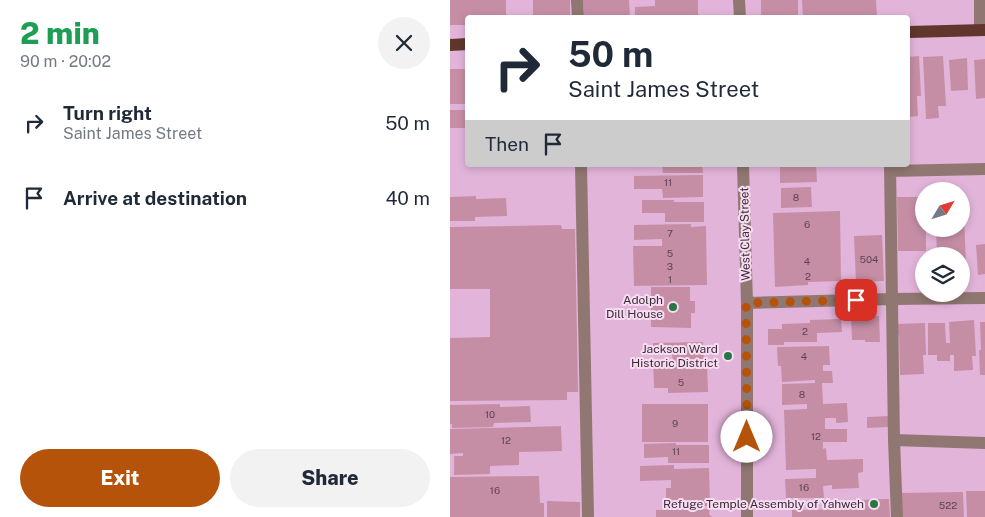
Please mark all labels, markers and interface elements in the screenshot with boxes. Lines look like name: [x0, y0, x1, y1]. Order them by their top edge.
text: 2 min: [20, 15, 100, 51]
button: close: [378, 17, 430, 69]
text: 50 m: [568, 34, 653, 75]
icon: right: [485, 35, 550, 100]
text: 90 m · 20:02: [20, 52, 111, 71]
text: Saint James Street: [568, 76, 759, 102]
text: Turn right: [63, 102, 152, 124]
icon: right: [20, 109, 48, 137]
text: 50 m: [385, 112, 430, 134]
text: Saint James Street: [63, 124, 202, 143]
icon: arrive: [539, 130, 567, 158]
text: Then: [485, 133, 529, 155]
house number: 11: [664, 176, 672, 188]
north arrow: [915, 182, 970, 238]
map controls: [915, 182, 970, 302]
icon: arrive: [20, 184, 48, 212]
text: Arrive at destination: [63, 187, 247, 209]
text: 40 m: [385, 187, 430, 209]
street label: West Clay Street: [737, 187, 753, 281]
house number: 8: [793, 191, 799, 203]
house number: 6: [804, 218, 810, 230]
house number: 7: [667, 227, 673, 239]
house number: 5: [667, 247, 673, 259]
button: layers: [915, 247, 970, 302]
house number: 504: [860, 253, 878, 265]
house number: 4: [804, 255, 810, 267]
house number: 3: [667, 260, 673, 272]
house number: 2: [805, 270, 811, 282]
house number: 1: [668, 273, 672, 285]
pin: [835, 279, 877, 321]
icon: arrive: [842, 286, 870, 314]
place label: Adolph Dill House: [606, 293, 663, 321]
marker: Adolph Dill House: [667, 301, 679, 313]
house number: 2: [802, 325, 808, 337]
place label: Jackson Ward Historic District: [631, 342, 718, 370]
marker: Jackson Ward Historic District: [722, 350, 734, 362]
house number: 4: [801, 350, 807, 362]
house number: 5: [678, 376, 684, 388]
house number: 8: [799, 388, 805, 400]
house number: 10: [485, 408, 495, 420]
position arrow: [720, 410, 772, 462]
house number: 9: [672, 417, 678, 429]
house number: 12: [811, 430, 821, 442]
house number: 12: [501, 434, 511, 446]
house number: 11: [672, 445, 680, 457]
button: Exit: [20, 449, 220, 507]
button: Share: [230, 449, 430, 507]
house number: 16: [799, 481, 809, 493]
house number: 16: [490, 484, 500, 496]
place label: Refuge Temple Assembly of Yahweh: [663, 497, 864, 511]
marker: Refuge Temple Assembly of Yahweh: [868, 498, 880, 510]
house number: 522: [939, 499, 957, 511]

